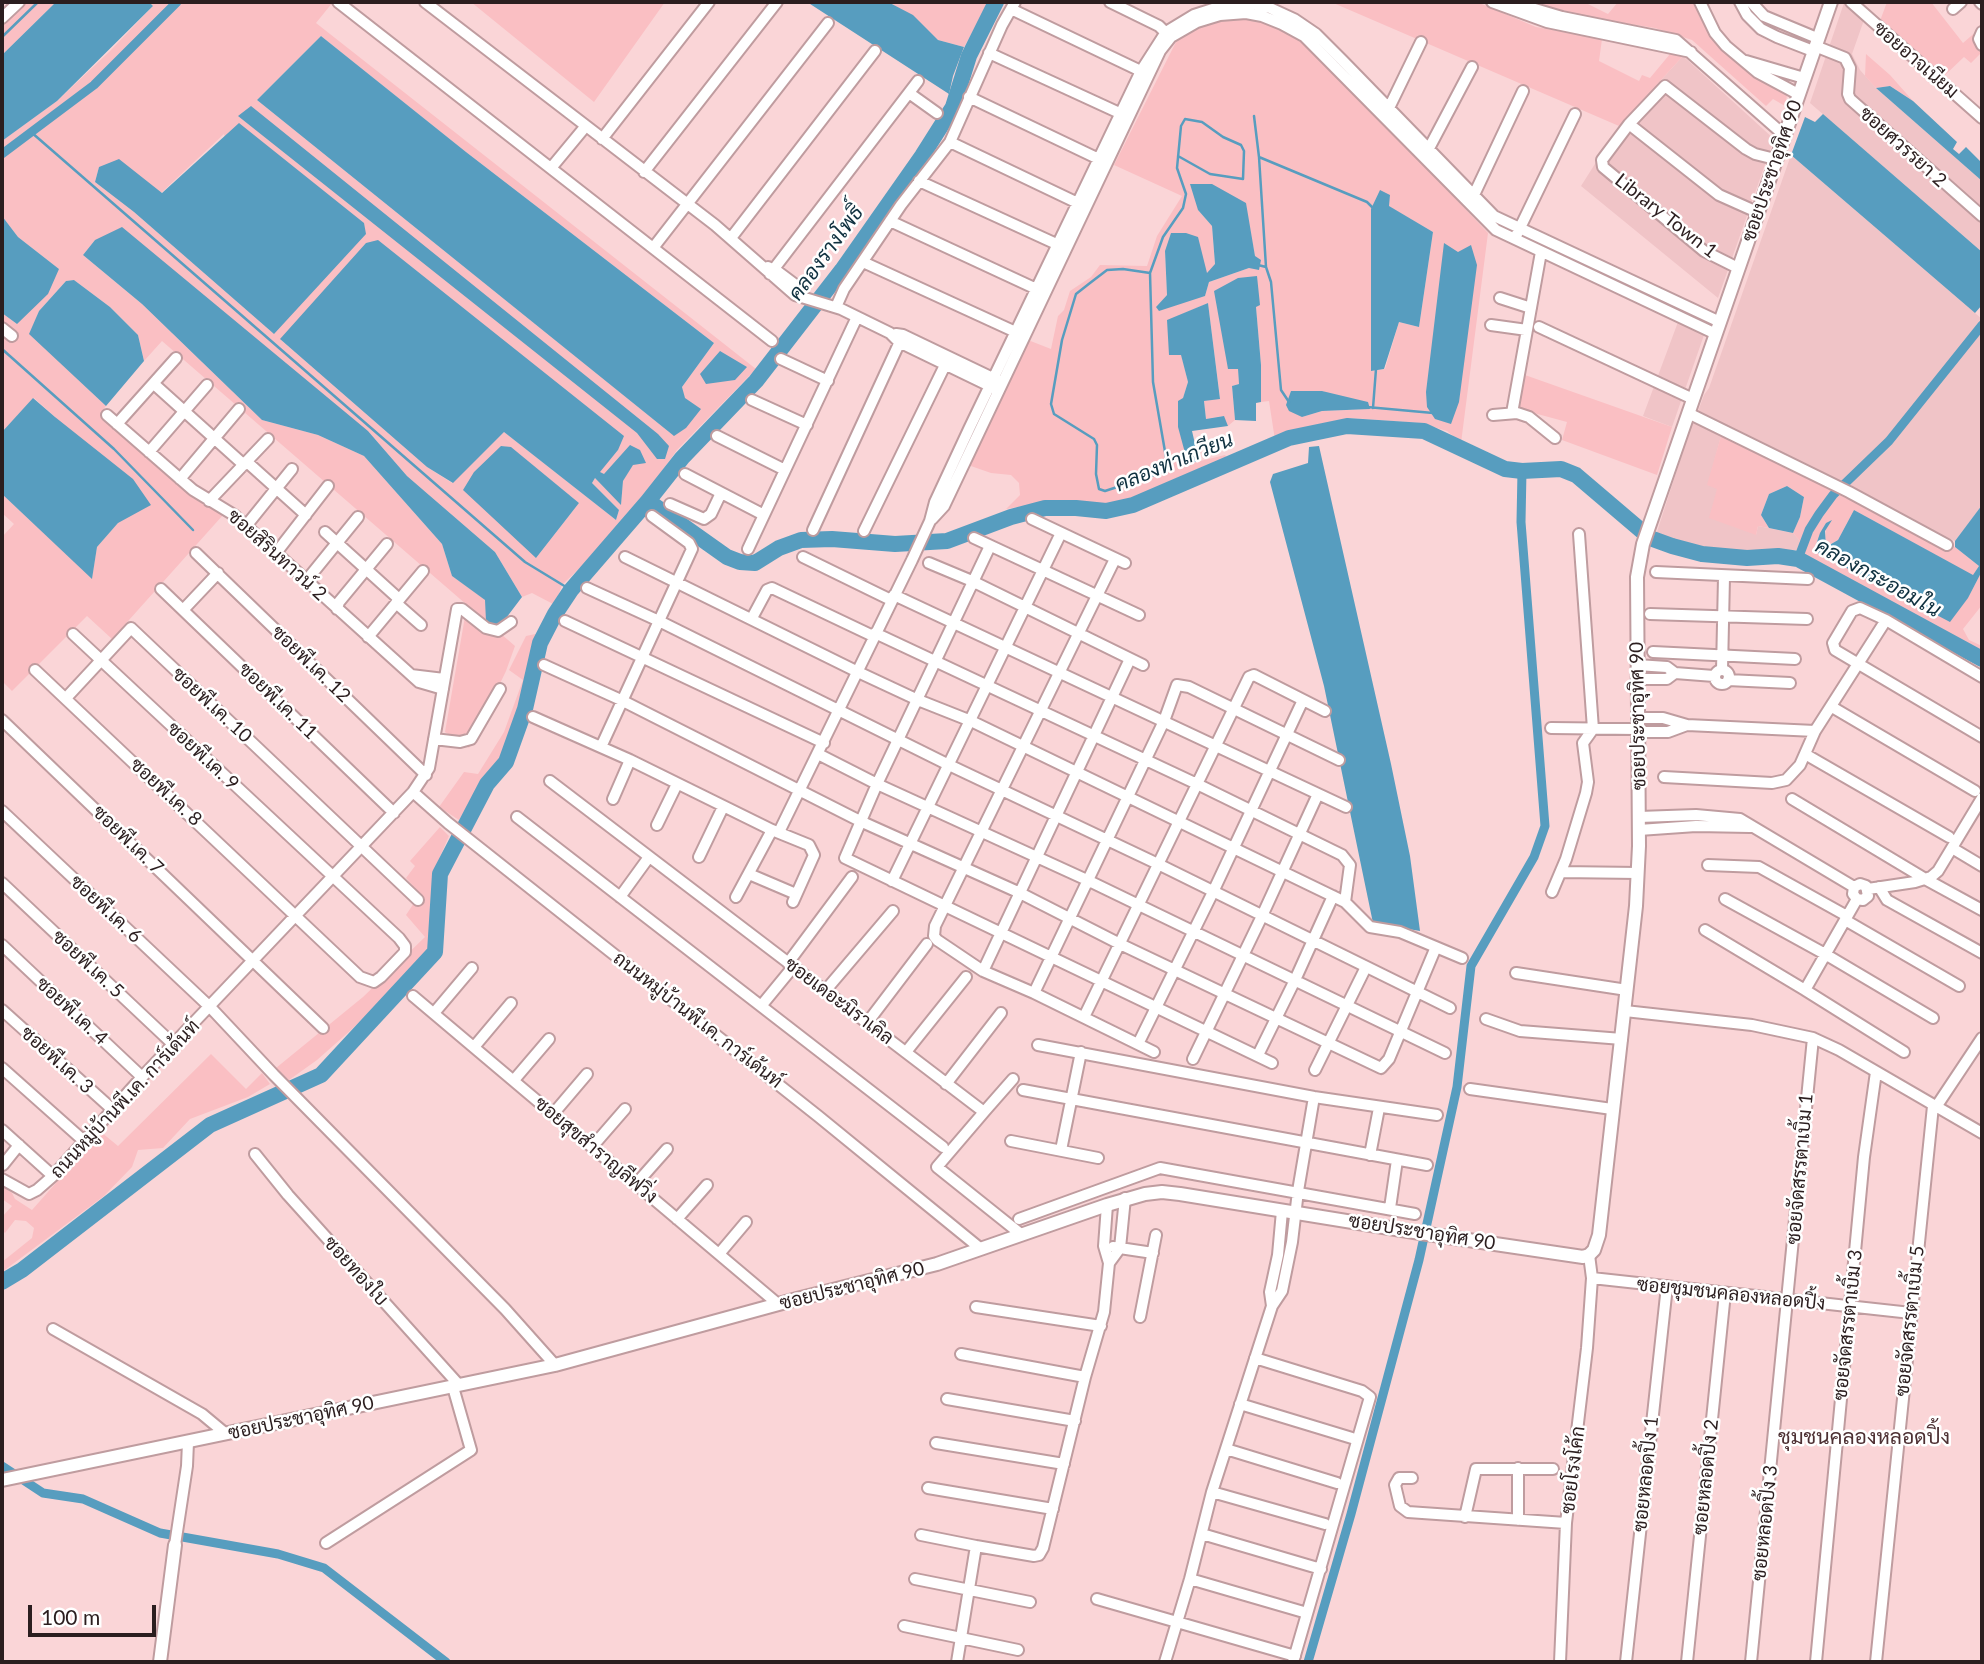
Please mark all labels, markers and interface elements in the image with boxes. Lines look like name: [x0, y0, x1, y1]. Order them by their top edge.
street label: ซอยอาจเนียม: [1869, 17, 1963, 103]
street label: ซอยประชาอุทิศ 90: [1737, 97, 1807, 245]
street label: ซอยศวรรยา 2: [1855, 102, 1951, 192]
street label: Library Town 1: [1610, 169, 1722, 263]
water label: คลองรางโพธิ์: [783, 201, 869, 305]
water label: คลองท่าเกวียน: [1111, 427, 1237, 497]
street label: ซอยสิรินทาวน์ 2: [223, 505, 331, 605]
water label: คลองกระออมใน: [1811, 533, 1945, 623]
street label: ซอยพี.เค. 12: [267, 621, 355, 707]
street label: ซอยประชาอุทิศ 90: [1625, 642, 1651, 790]
street label: ซอยพี.เค. 11: [234, 658, 322, 744]
street label: ซอยพี.เค. 10: [167, 662, 257, 748]
street label: ซอยพี.เค. 9: [162, 717, 244, 795]
street label: ซอยพี.เค. 8: [125, 753, 207, 831]
street label: ซอยพี.เค. 7: [88, 801, 168, 879]
street label: ซอยพี.เค. 6: [65, 870, 147, 948]
street label: ซอยพี.เค. 5: [47, 925, 129, 1003]
street label: ถนนหมู่บ้านพี.เค. การ์เด้นท์: [609, 947, 787, 1093]
street label: ซอยเดอะมิราเคิล: [780, 953, 898, 1049]
street label: ซอยพี.เค. 4: [31, 972, 113, 1050]
street label: ถนนหมู่บ้านพี.เค. การ์เด้นท์: [46, 1015, 204, 1183]
street label: ซอยพี.เค. 3: [16, 1022, 98, 1098]
street label: ซอยสุขสำราญลีฟวิ่ง: [530, 1092, 662, 1208]
street label: ซอยจัดสรรตาเบิ้ม 1: [1782, 1093, 1818, 1245]
street label: ซอยประชาอุทิศ 90: [1347, 1209, 1497, 1255]
street label: ซอยทองใบ: [319, 1232, 393, 1310]
street label: ซอยจัดสรรตาเบิ้ม 5: [1891, 1245, 1929, 1397]
street label: ซอยจัดสรรตาเบิ้ม 3: [1829, 1249, 1867, 1401]
street label: ซอยประชาอุทิศ 90: [777, 1257, 927, 1315]
street label: ซอยชุมชนคลองหลอดปิ้ง: [1636, 1273, 1826, 1315]
street label: ซอยประชาอุทิศ 90: [226, 1391, 376, 1445]
street label: ซอยหลอดปิ้ง 1: [1629, 1415, 1663, 1533]
street label: ซอยหลอดปิ้ง 2: [1689, 1418, 1723, 1536]
district label: ชุมชนคลองหลอดปิ้ง: [1778, 1424, 1950, 1450]
street label: ซอยโรงโค้ก: [1556, 1425, 1590, 1515]
street label: ซอยหลอดปิ้ง 3: [1748, 1464, 1782, 1582]
scale bar: [32, 1590, 159, 1634]
text: 100 m: [41, 1604, 100, 1629]

